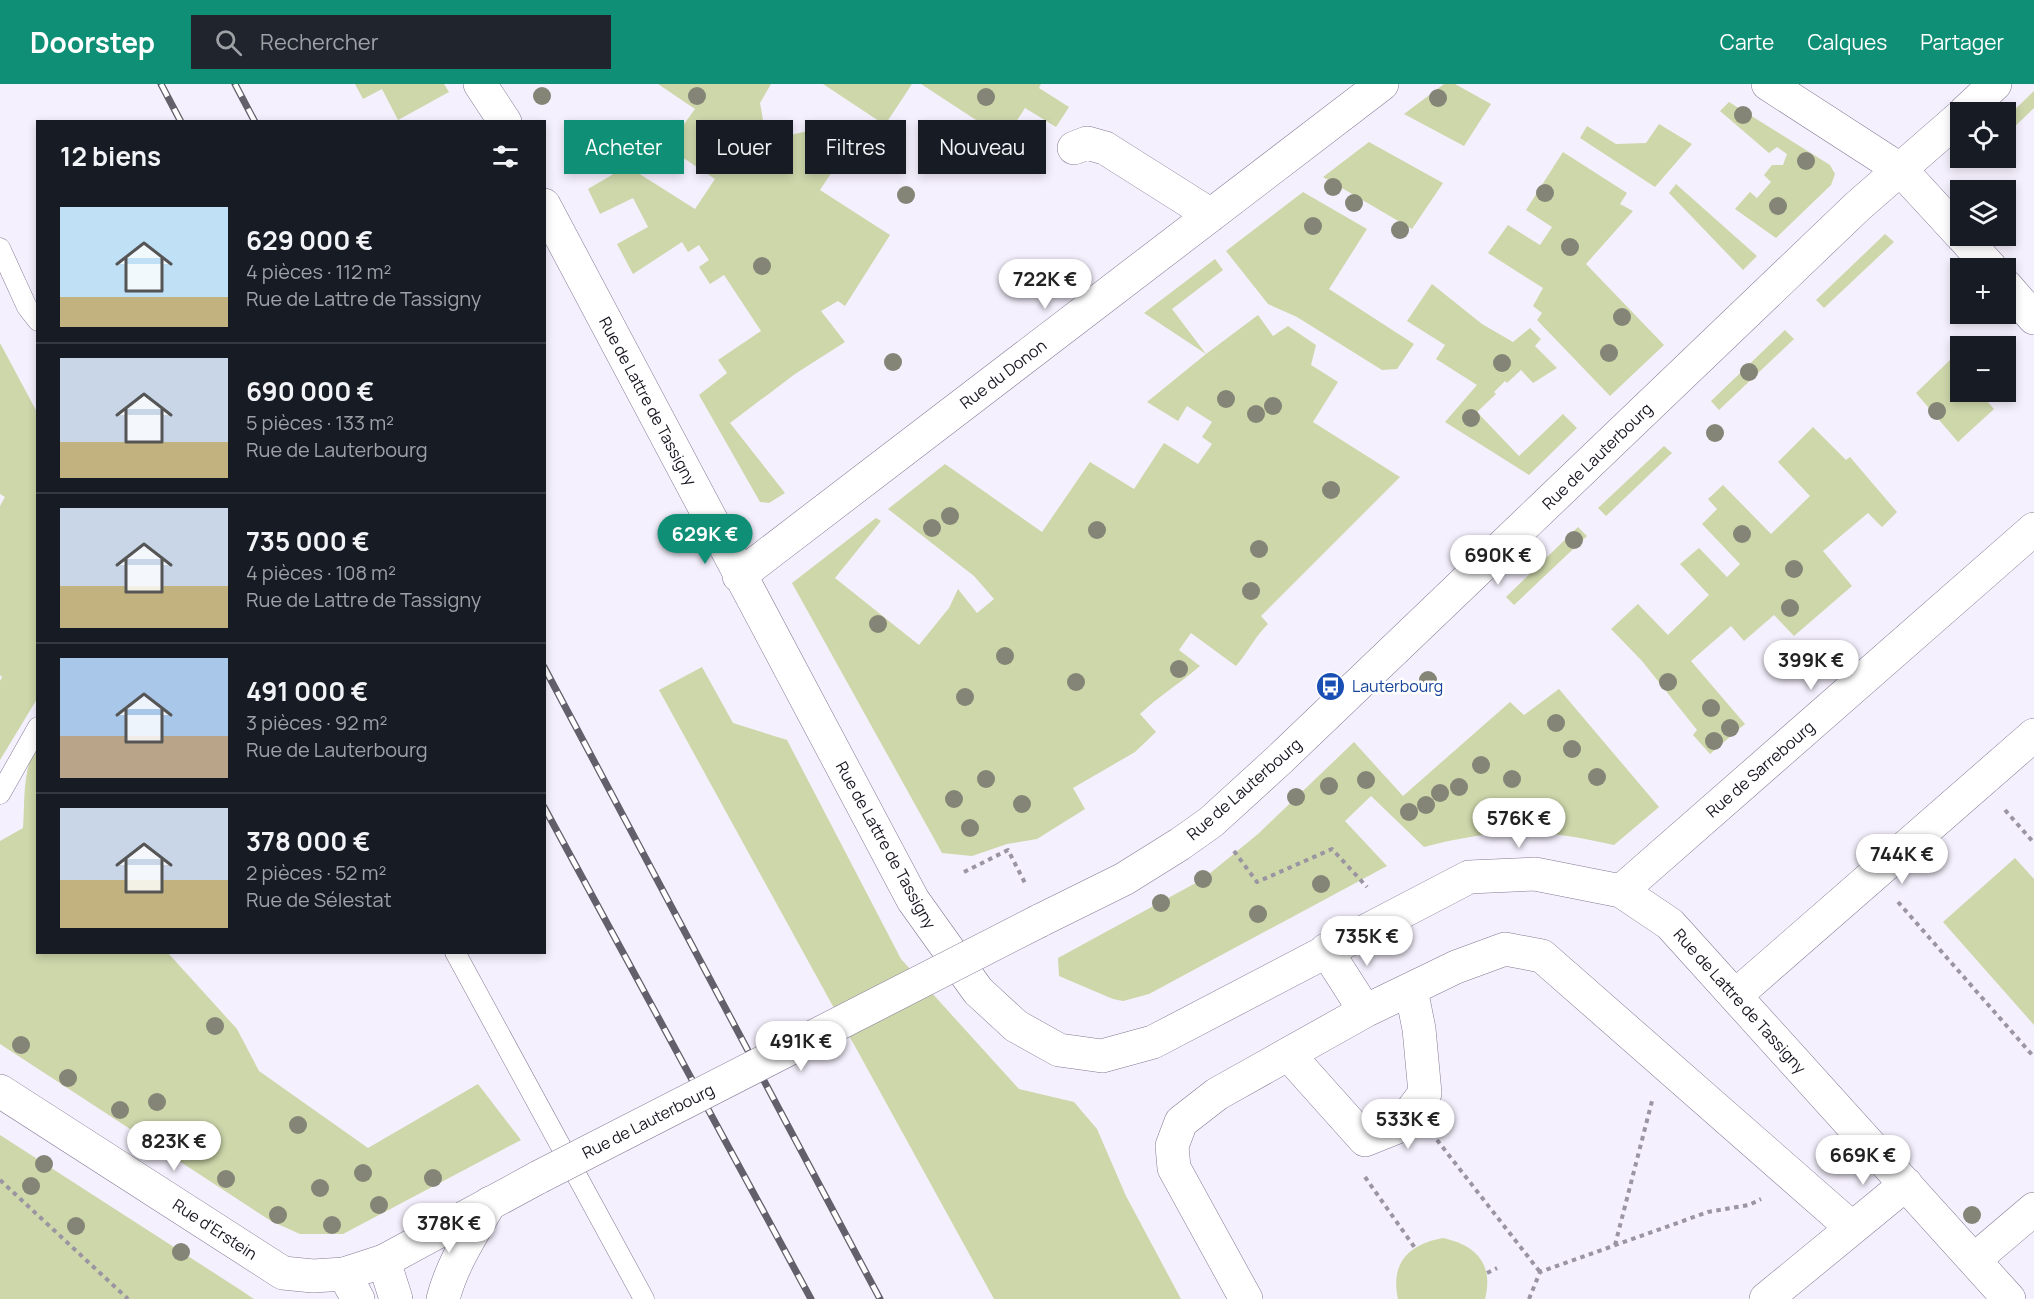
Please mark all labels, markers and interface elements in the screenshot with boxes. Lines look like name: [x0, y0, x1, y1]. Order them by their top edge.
search box: [191, 15, 611, 69]
text: Doorstep: [30, 23, 155, 61]
icon: search: [212, 26, 245, 59]
text: Rechercher: [260, 27, 379, 57]
text: Carte: [1720, 28, 1774, 56]
text: Calques: [1807, 28, 1887, 56]
text: Partager: [1920, 28, 2004, 56]
map controls: [1950, 102, 2016, 402]
button: locate: [1950, 102, 2016, 168]
chip: Acheter: [564, 120, 684, 174]
chip: Louer: [696, 120, 793, 174]
chip: Filtres: [805, 120, 906, 174]
chip: Nouveau: [918, 120, 1046, 174]
text: 12 biens: [60, 138, 161, 174]
icon: filters: [489, 140, 522, 173]
button: layers: [1950, 180, 2016, 246]
text: 629 000 €: [246, 222, 373, 258]
icon: home: [108, 231, 180, 303]
text: 4 pièces · 112 m²: [246, 258, 391, 285]
button: +: [1950, 258, 2016, 324]
pin: 722K €: [996, 259, 1094, 310]
text: 722K €: [1013, 265, 1077, 292]
text: Rue de Lattre de Tassigny: [246, 285, 481, 312]
street label: Rue de Lattre de Tassigny: [594, 313, 702, 490]
street label: Rue du Donon: [955, 334, 1051, 414]
button: −: [1950, 336, 2016, 402]
text: 690 000 €: [246, 373, 374, 409]
icon: home: [108, 382, 180, 454]
street label: Rue de Lauterbourg: [1537, 398, 1657, 514]
text: 5 pièces · 133 m²: [246, 409, 394, 436]
text: Rue de Lauterbourg: [246, 436, 428, 463]
pin: 629K €: [656, 514, 754, 565]
text: 629K €: [672, 520, 738, 547]
text: 735 000 €: [246, 523, 370, 559]
icon: home: [108, 532, 180, 604]
pin: 690K €: [1449, 535, 1547, 586]
text: 690K €: [1464, 541, 1532, 568]
text: 4 pièces · 108 m²: [246, 559, 396, 586]
text: Rue de Lattre de Tassigny: [246, 586, 481, 613]
pin: 399K €: [1762, 640, 1860, 691]
text: 399K €: [1778, 646, 1844, 673]
bus stop icon: Lauterbourg: [1315, 670, 1347, 702]
text: 491 000 €: [246, 673, 368, 709]
place label: Lauterbourg: [1352, 675, 1443, 697]
icon: home: [108, 682, 180, 754]
text: 3 pièces · 92 m²: [246, 709, 388, 736]
street label: Rue de Sarrebourg: [1701, 716, 1819, 822]
street label: Rue de Lauterbourg: [1182, 733, 1306, 845]
text: Rue de Lauterbourg: [246, 736, 428, 763]
street label: Rue de Lattre de Tassigny: [831, 757, 942, 933]
pin: 576K €: [1470, 798, 1568, 849]
text: 576K €: [1486, 804, 1552, 831]
text: 378 000 €: [246, 823, 370, 859]
icon: home: [108, 832, 180, 904]
pin: 744K €: [1853, 834, 1951, 885]
text: 744K €: [1870, 840, 1934, 867]
text: 2 pièces · 52 m²: [246, 859, 386, 886]
text: Rue de Sélestat: [246, 886, 392, 913]
pin: 735K €: [1318, 916, 1416, 967]
text: 735K €: [1335, 922, 1399, 949]
street label: Rue de Lattre de Tassigny: [1669, 924, 1812, 1079]
pin: 491K €: [752, 1021, 850, 1072]
text: 491K €: [769, 1027, 833, 1054]
street label: Rue de Lauterbourg: [578, 1078, 718, 1164]
pin: 533K €: [1359, 1099, 1457, 1150]
text: 533K €: [1375, 1105, 1441, 1132]
pin: 823K €: [125, 1121, 223, 1172]
text: 823K €: [141, 1127, 207, 1154]
pin: 669K €: [1814, 1135, 1912, 1186]
text: 669K €: [1830, 1141, 1896, 1168]
street label: Rue d'Erstein: [168, 1193, 262, 1265]
pin: 378K €: [400, 1203, 498, 1254]
text: 378K €: [417, 1209, 481, 1236]

